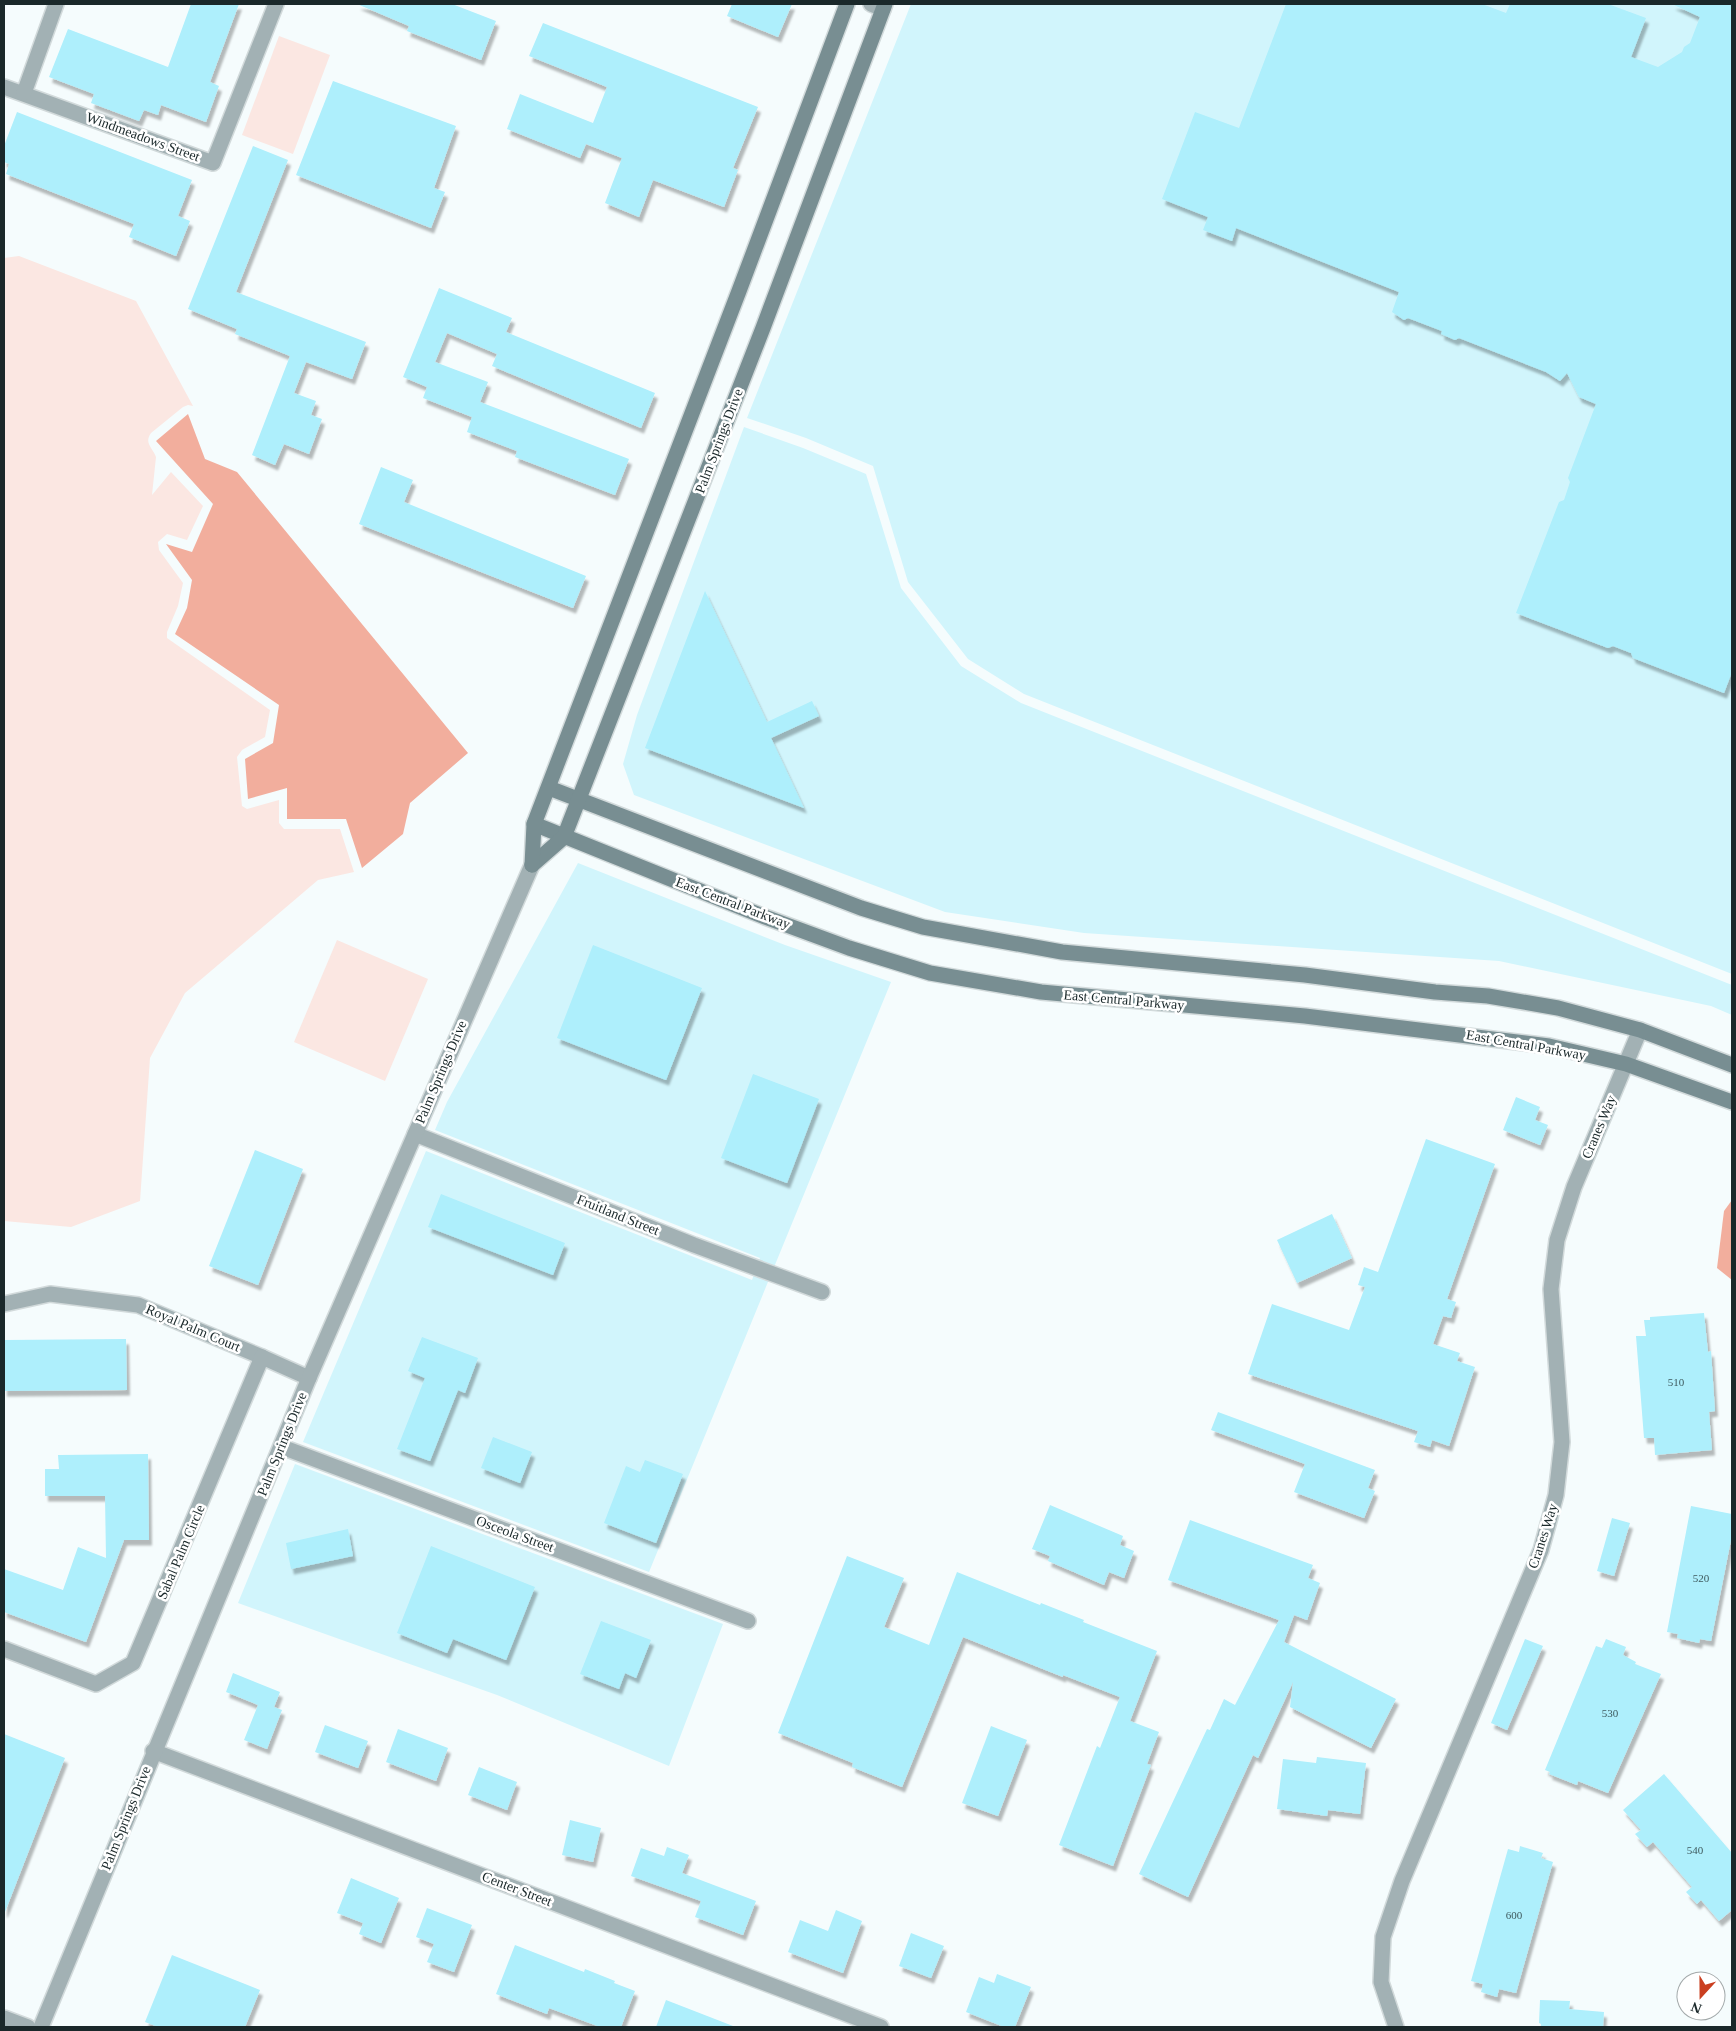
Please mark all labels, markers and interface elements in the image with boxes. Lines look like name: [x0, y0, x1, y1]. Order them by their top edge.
street label: Windmeadows Street: [84, 110, 202, 165]
street label: Palm Springs Drive: [692, 387, 746, 495]
street label: East Central Parkway: [674, 874, 792, 932]
street label: East Central Parkway: [1063, 987, 1185, 1013]
street label: Palm Springs Drive: [413, 1018, 469, 1126]
street label: East Central Parkway: [1465, 1027, 1587, 1063]
street label: Cranes Way: [1579, 1093, 1619, 1161]
street label: Fruitland Street: [575, 1192, 661, 1238]
street label: Royal Palm Court: [144, 1301, 243, 1355]
house number: 510: [1668, 1376, 1685, 1388]
street label: Palm Springs Drive: [254, 1390, 310, 1498]
street label: Cranes Way: [1525, 1502, 1561, 1570]
street label: Sabal Palm Circle: [154, 1503, 208, 1601]
street label: Osceola Street: [474, 1513, 556, 1555]
house number: 520: [1693, 1572, 1710, 1584]
house number: 530: [1602, 1707, 1619, 1719]
street label: Palm Springs Drive: [98, 1764, 154, 1872]
house number: 540: [1687, 1844, 1704, 1856]
street label: Center Street: [480, 1869, 554, 1909]
house number: 600: [1506, 1909, 1523, 1921]
north arrow: [1676, 1971, 1726, 2021]
text: N: [1689, 1999, 1704, 2016]

